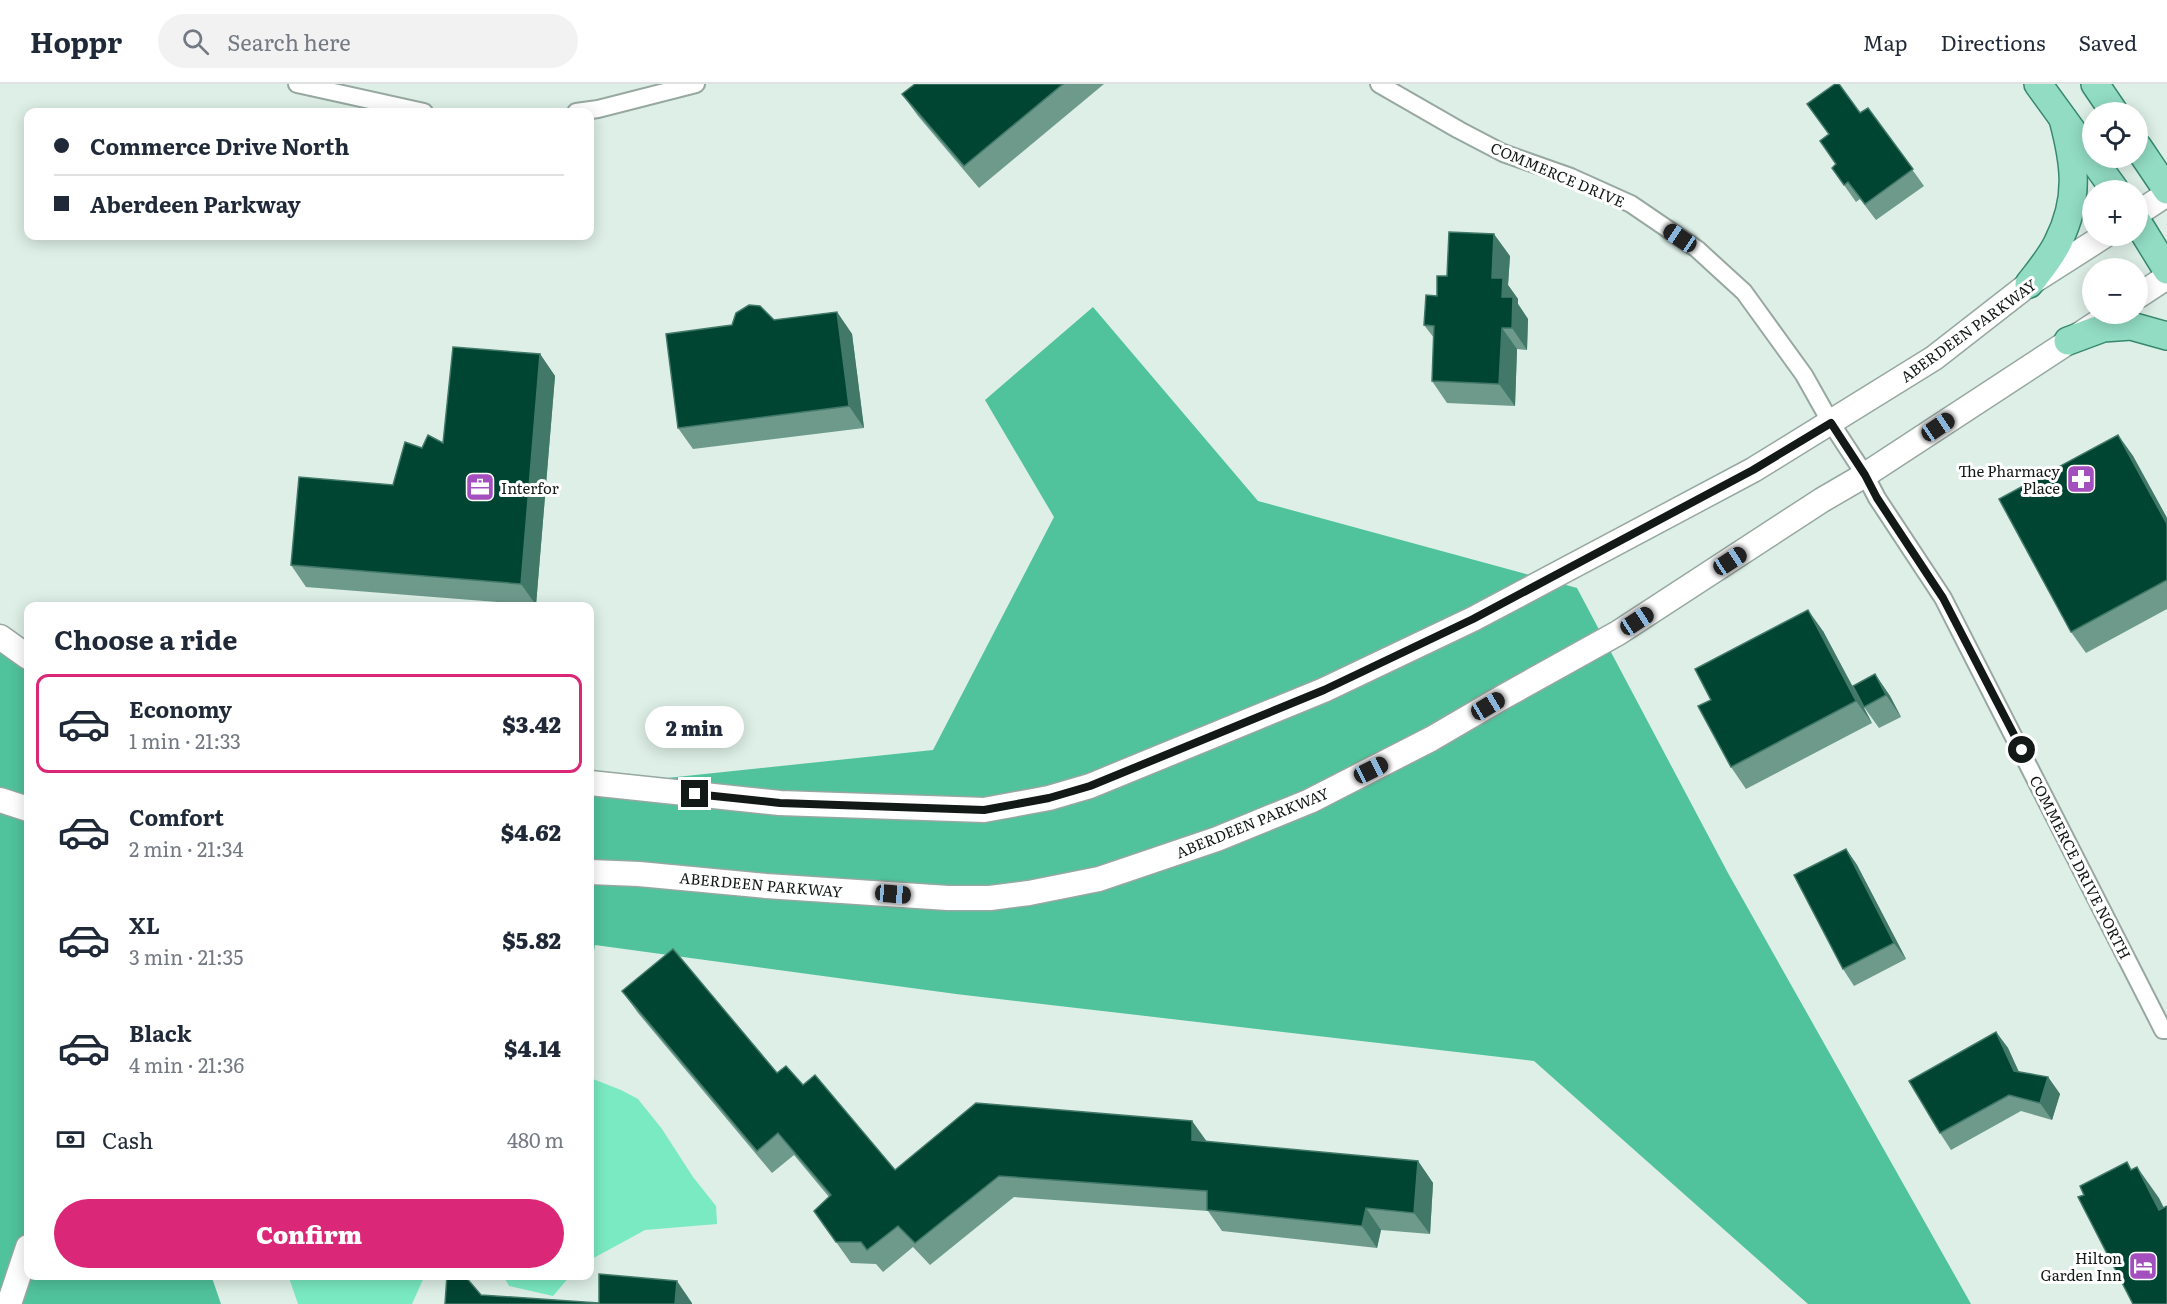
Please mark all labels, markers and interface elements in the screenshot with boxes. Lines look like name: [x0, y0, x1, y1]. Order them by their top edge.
search box: [158, 14, 578, 68]
text: Hoppr: [30, 20, 122, 62]
icon: search: [179, 25, 212, 58]
text: Search here: [227, 25, 351, 58]
text: Map: [1863, 26, 1908, 57]
text: Directions: [1941, 26, 2046, 57]
text: Saved: [2079, 26, 2137, 57]
map controls: [2082, 102, 2148, 324]
button: locate: [2082, 102, 2148, 168]
text: Commerce Drive North: [90, 129, 350, 162]
street label: COMMERCE DRIVE: [1487, 135, 1629, 213]
button: +: [2082, 180, 2148, 246]
text: Aberdeen Parkway: [90, 187, 301, 220]
car: [1660, 220, 1700, 256]
button: −: [2082, 258, 2148, 324]
street label: ABERDEEN PARKWAY: [1895, 272, 2041, 387]
car: [1918, 409, 1958, 445]
place label: The Pharmacy Place: [1958, 459, 2060, 499]
pharmacy icon: The Pharmacy Place: [2065, 463, 2097, 495]
office icon: Interfor: [464, 471, 496, 503]
place label: Interfor: [501, 476, 559, 499]
car: [1710, 544, 1750, 578]
car: [1617, 604, 1657, 638]
text: Choose a ride: [54, 618, 237, 658]
car: [1468, 689, 1508, 723]
text: Economy: [129, 692, 232, 725]
icon: car: [57, 697, 111, 751]
text: $3.42: [502, 707, 561, 740]
callout: 2 min: [646, 707, 744, 749]
text: 2 min: [666, 712, 723, 742]
text: 1 min · 21:33: [129, 725, 241, 755]
route start: [2008, 736, 2035, 763]
car: [1351, 754, 1391, 786]
street label: COMMERCE DRIVE NORTH: [2025, 771, 2137, 963]
route end: [681, 780, 708, 807]
street label: ABERDEEN PARKWAY: [1172, 781, 1332, 863]
text: Comfort: [129, 800, 224, 833]
icon: car: [57, 805, 111, 859]
text: $4.62: [501, 815, 561, 848]
text: 2 min · 21:34: [129, 833, 244, 863]
street label: ABERDEEN PARKWAY: [679, 865, 844, 903]
car: [874, 883, 912, 905]
text: XL: [129, 908, 160, 941]
icon: car: [57, 913, 111, 967]
text: $5.82: [502, 923, 561, 956]
text: 3 min · 21:35: [129, 941, 243, 971]
text: Black: [129, 1016, 191, 1049]
icon: car: [57, 1021, 111, 1075]
text: $4.14: [504, 1031, 561, 1064]
text: 4 min · 21:36: [129, 1049, 244, 1079]
icon: cash: [54, 1123, 87, 1156]
text: Cash: [102, 1123, 153, 1156]
text: 480 m: [507, 1124, 564, 1154]
button: Confirm: [54, 1199, 564, 1268]
place label: Hilton Garden Inn: [2040, 1246, 2122, 1286]
hotel icon: Hilton Garden Inn: [2127, 1250, 2159, 1282]

